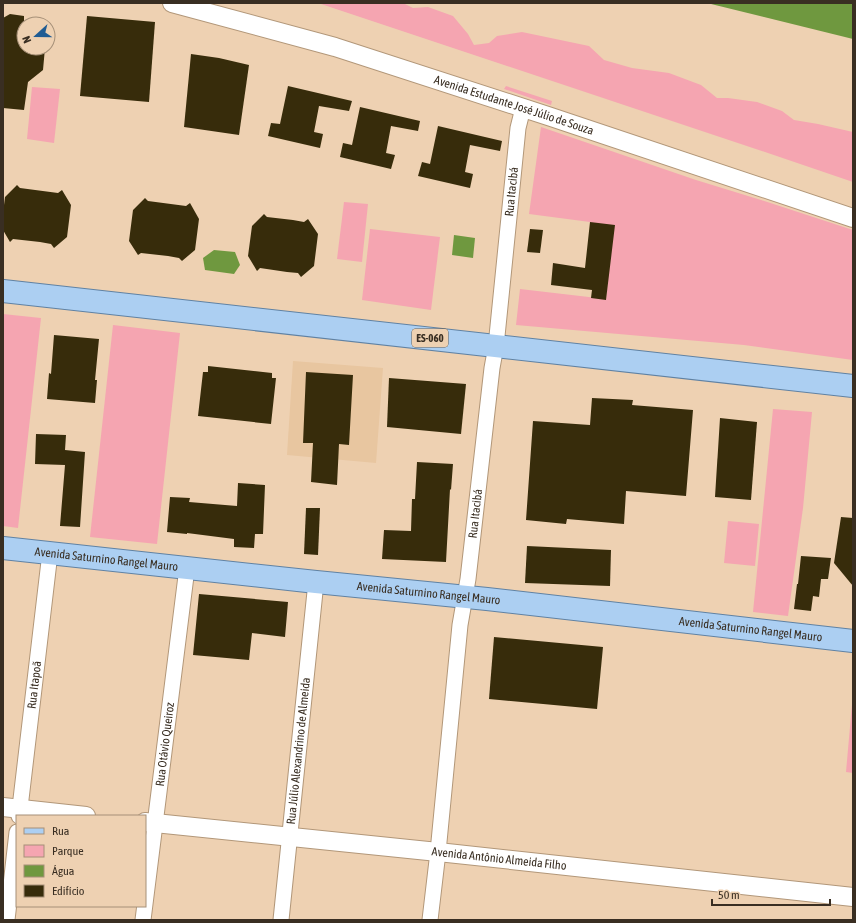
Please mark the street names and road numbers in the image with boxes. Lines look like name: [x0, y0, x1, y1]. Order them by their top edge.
street label: Avenida Estudante José Júlio de Souza: [432, 73, 595, 138]
street label: Rua Itacibá: [502, 166, 521, 217]
road number: ES-060: [412, 329, 448, 347]
street label: Rua Itacibá: [466, 488, 485, 539]
street label: Avenida Saturnino Rangel Mauro: [34, 544, 179, 574]
street label: Avenida Saturnino Rangel Mauro: [356, 579, 501, 608]
street label: Avenida Saturnino Rangel Mauro: [678, 614, 823, 644]
street label: Rua Itapoã: [25, 660, 44, 710]
street label: Rua Júlio Alexandrino de Almeida: [284, 677, 313, 825]
street label: Rua Otávio Queiroz: [153, 701, 177, 787]
street label: Avenida Antônio Almeida Filho: [431, 844, 568, 873]

